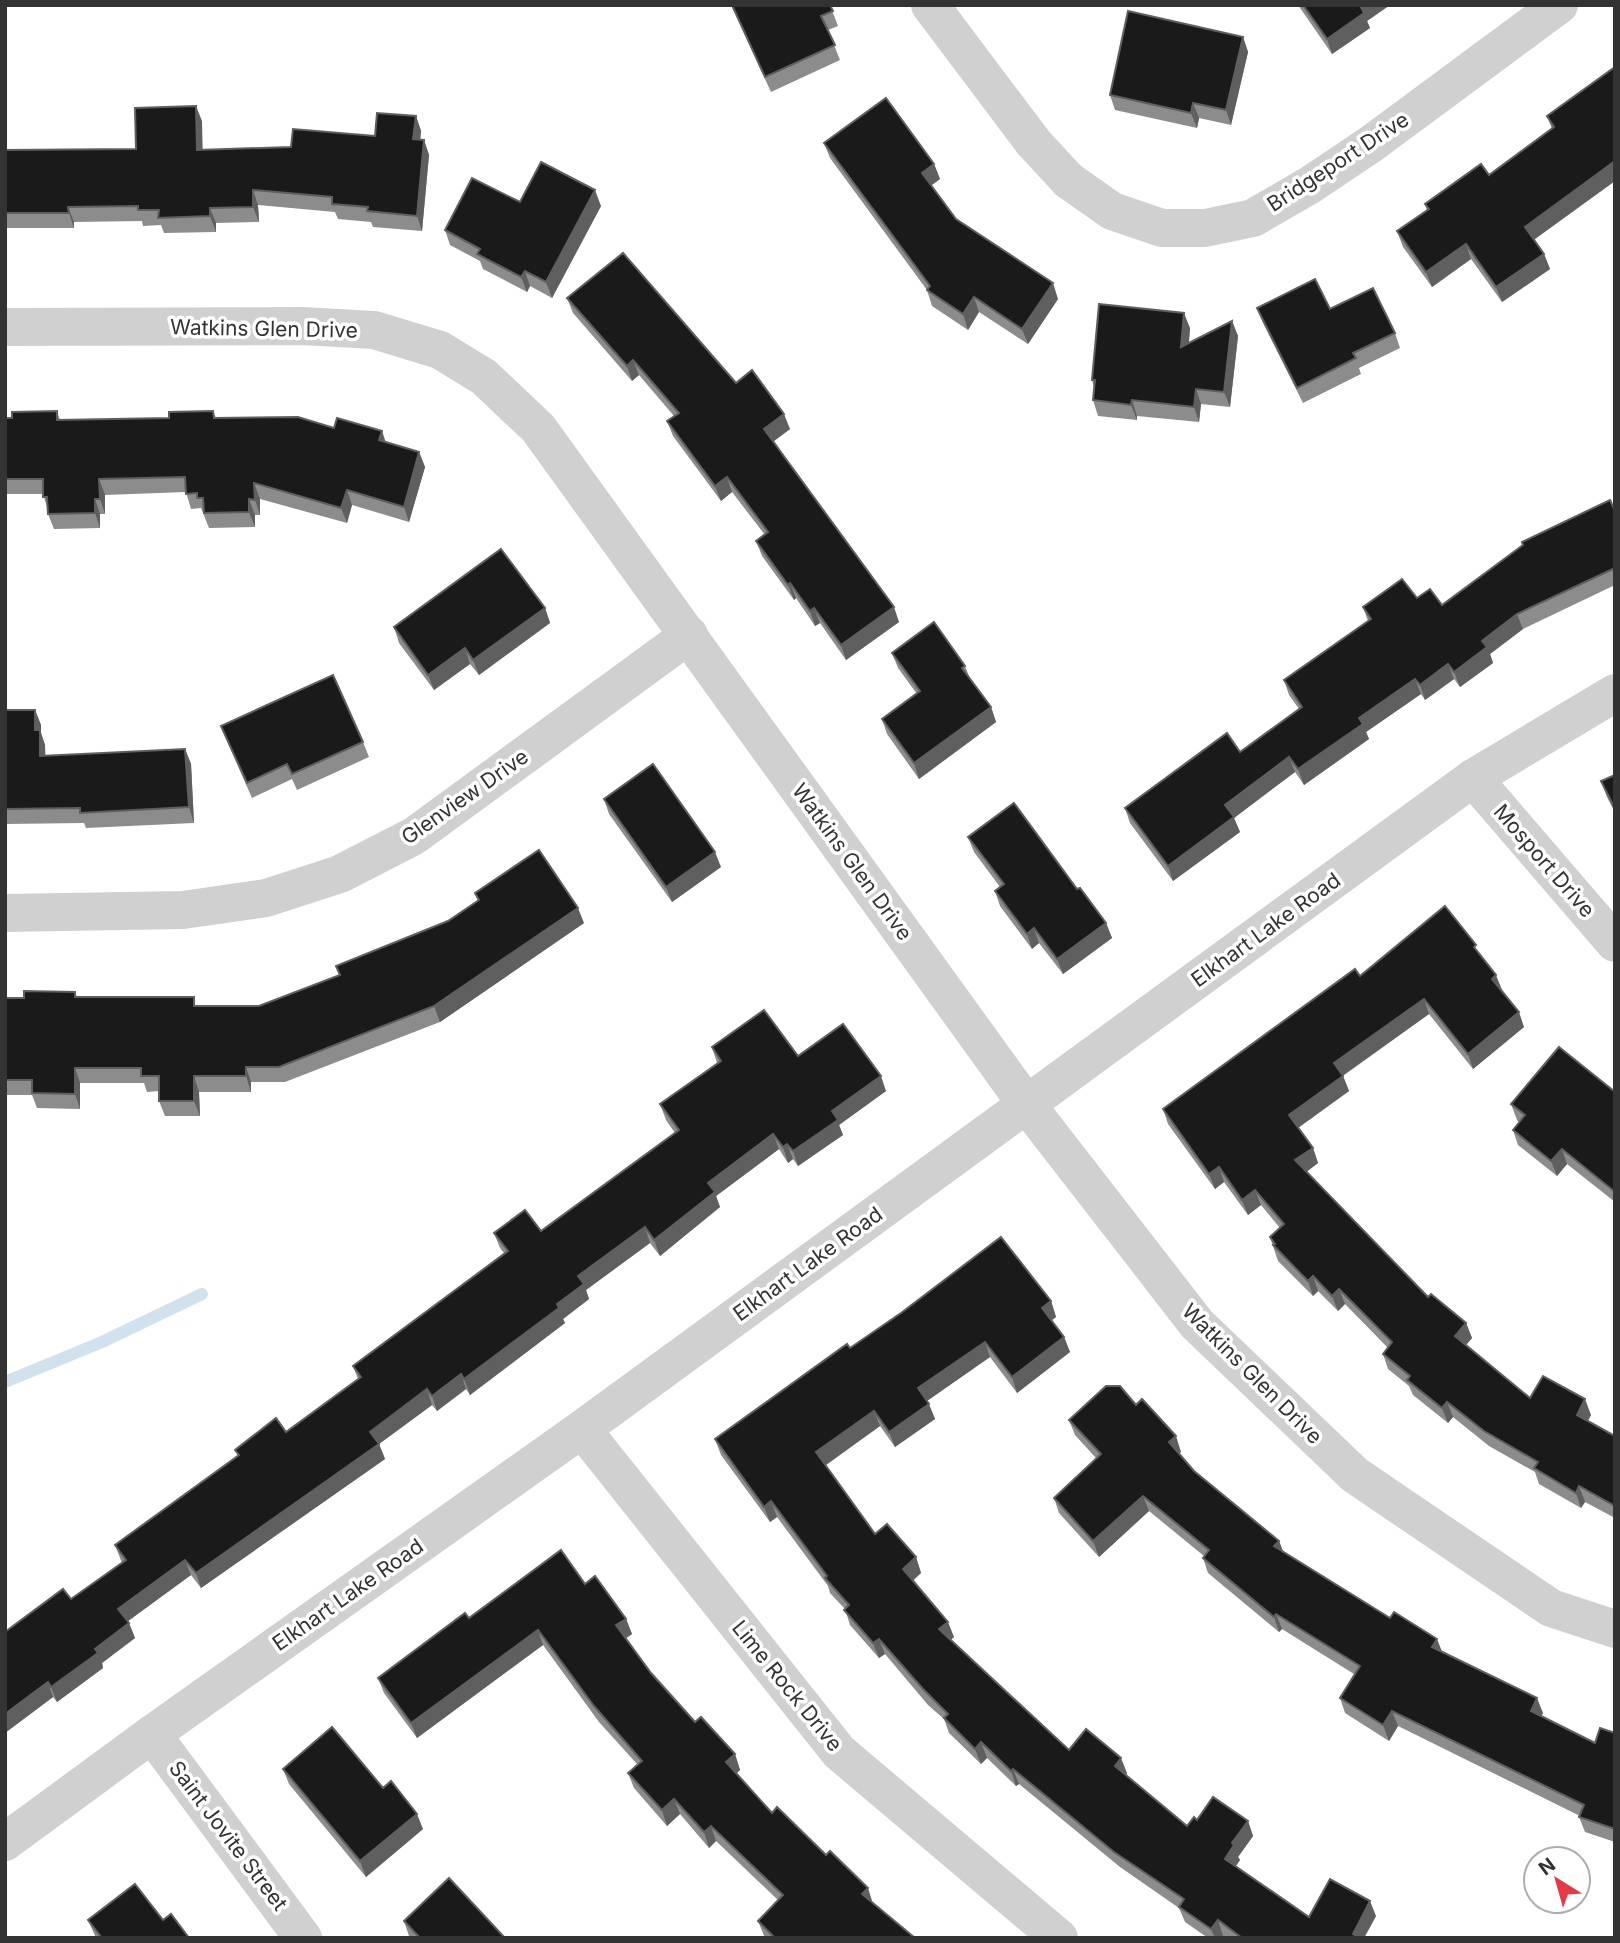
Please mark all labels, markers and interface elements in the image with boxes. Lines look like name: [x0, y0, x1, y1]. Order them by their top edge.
street label: Bridgeport Drive: [1262, 107, 1413, 217]
street label: Watkins Glen Drive: [170, 314, 358, 343]
street label: Glenview Drive: [396, 744, 533, 850]
street label: Watkins Glen Drive: [787, 778, 918, 945]
street label: Mosport Drive: [1489, 799, 1600, 922]
street label: Elkhart Lake Road: [1186, 867, 1345, 992]
street label: Elkhart Lake Road: [728, 1201, 887, 1326]
street label: Watkins Glen Drive: [1177, 1298, 1328, 1449]
street label: Elkhart Lake Road: [268, 1533, 428, 1656]
street label: Lime Rock Drive: [727, 1615, 848, 1756]
street label: Saint Jovite Street: [164, 1756, 293, 1915]
north arrow: [1522, 1845, 1592, 1915]
text: N: [1534, 1853, 1560, 1880]

